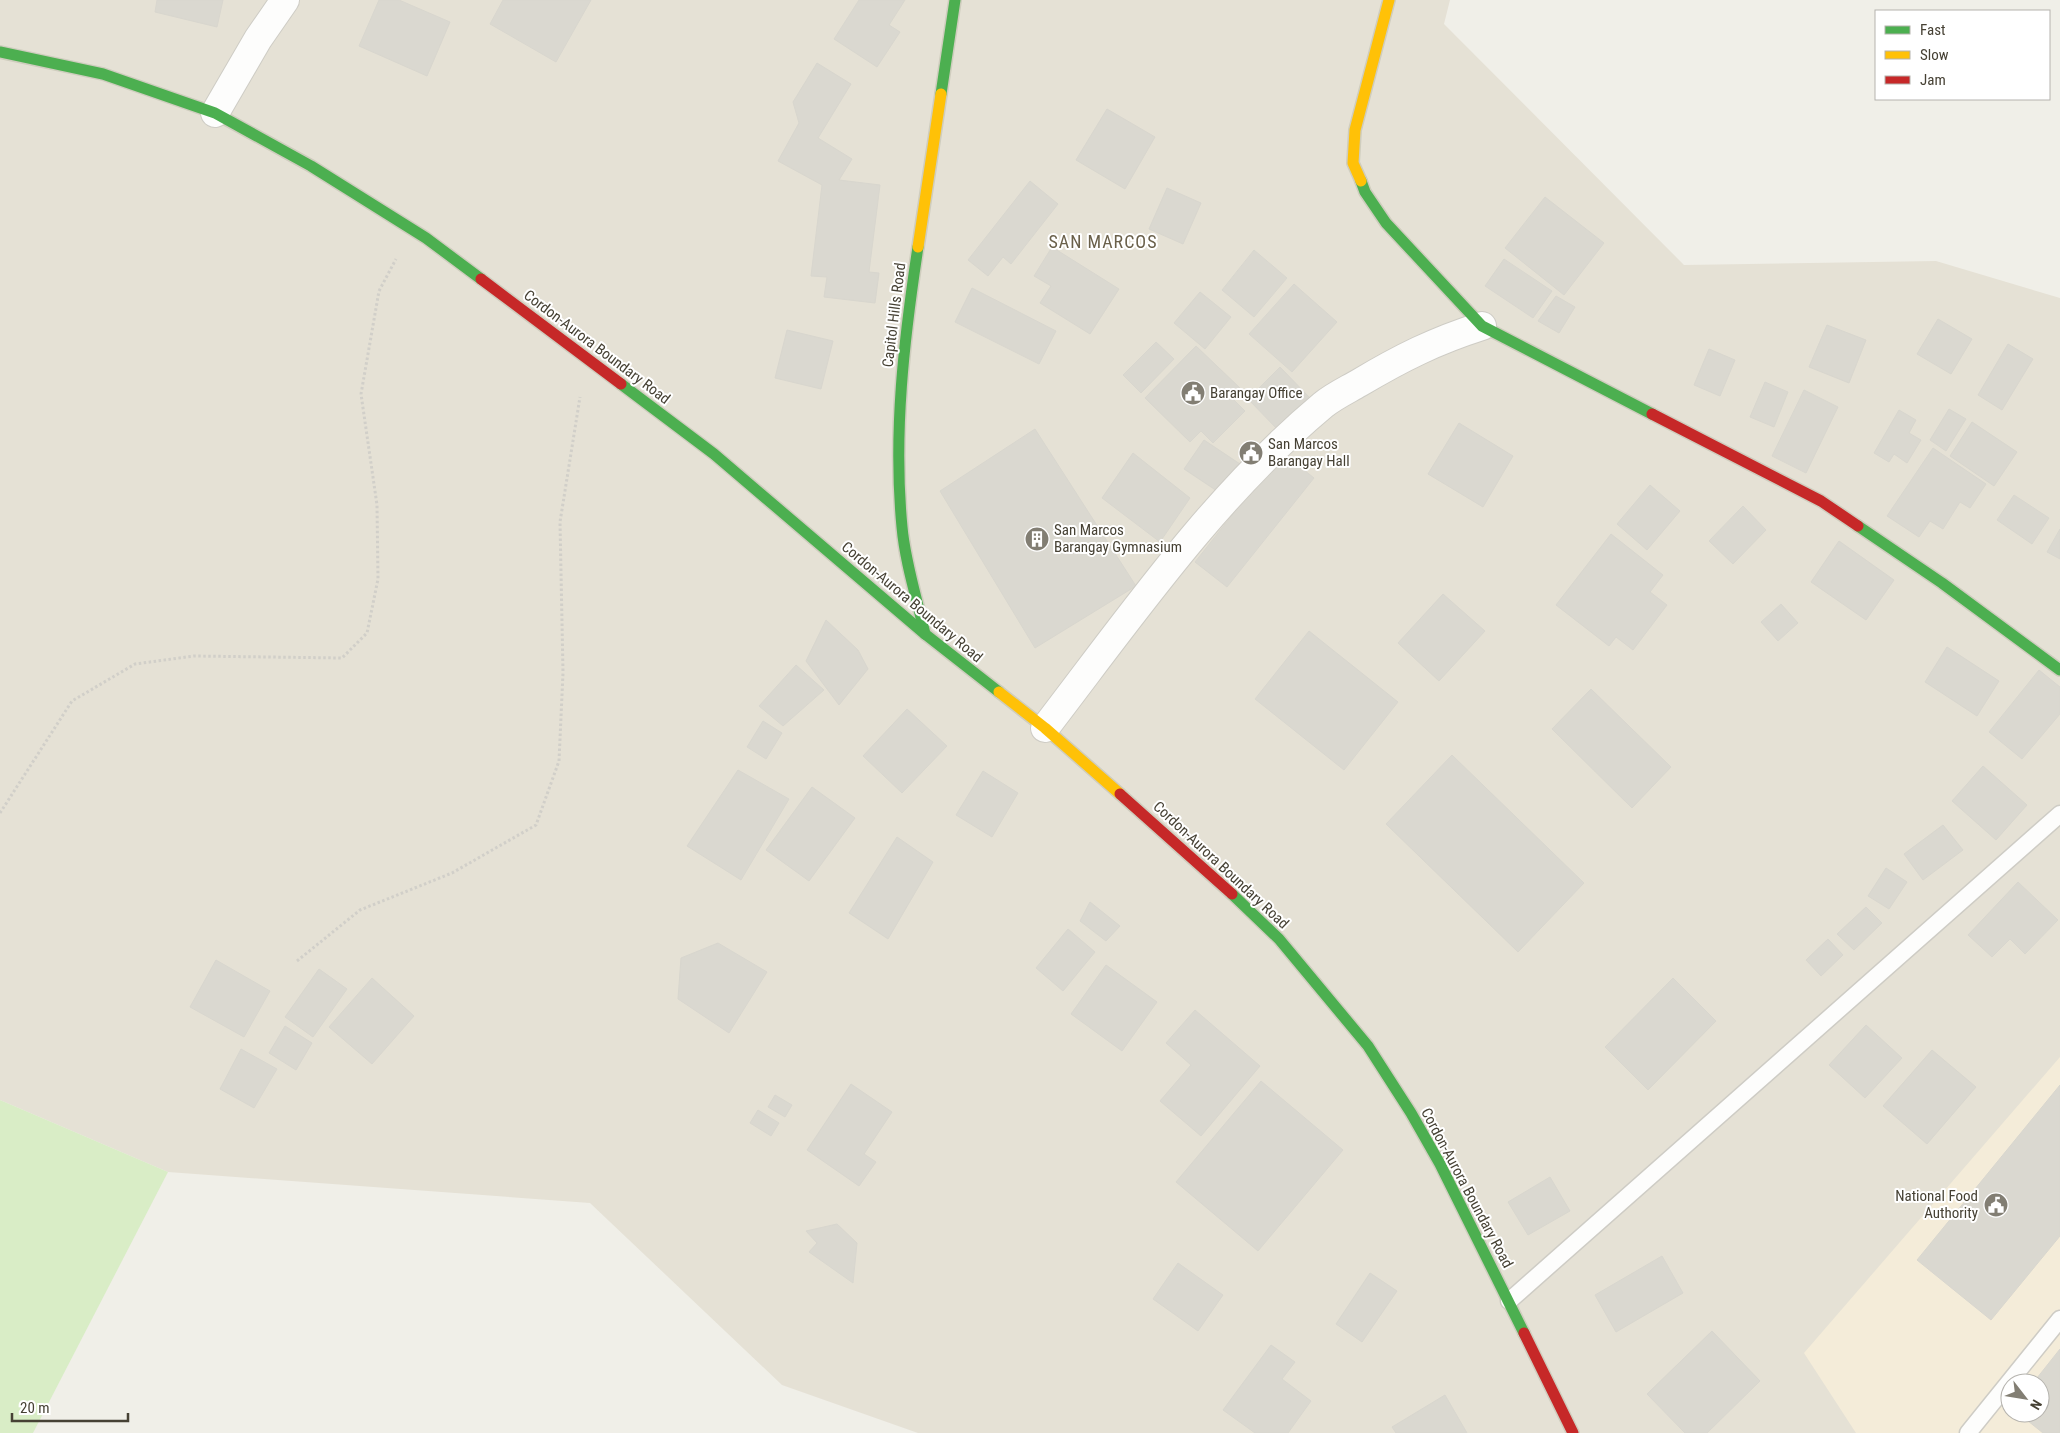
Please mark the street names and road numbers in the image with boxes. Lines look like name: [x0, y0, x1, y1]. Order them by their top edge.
street label: Capitol Hills Road: [879, 262, 909, 368]
street label: Cordon-Aurora Boundary Road: [520, 286, 674, 408]
street label: Cordon-Aurora Boundary Road: [838, 538, 986, 666]
street label: Cordon-Aurora Boundary Road: [1150, 798, 1292, 932]
street label: Cordon-Aurora Boundary Road: [1417, 1105, 1517, 1271]

